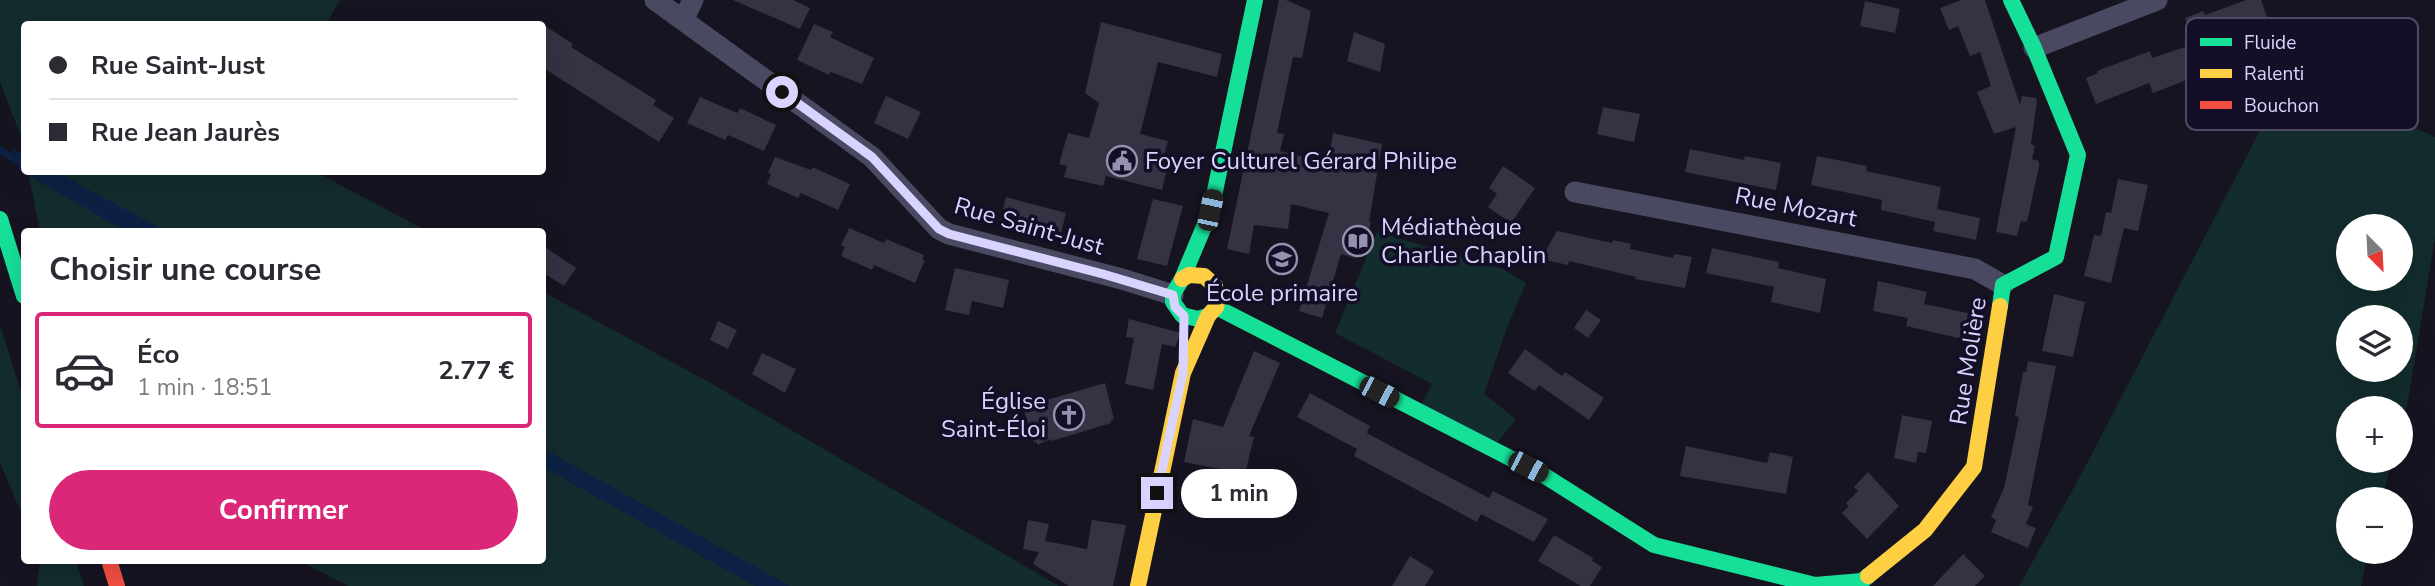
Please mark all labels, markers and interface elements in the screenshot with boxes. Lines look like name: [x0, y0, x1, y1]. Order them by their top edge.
legend: [2186, 18, 2418, 130]
text: Fluide: [2244, 30, 2296, 56]
text: Rue Saint-Just: [91, 48, 265, 83]
text: Ralenti: [2244, 61, 2304, 87]
route start: [766, 76, 798, 108]
text: Bouchon: [2244, 93, 2319, 119]
text: Rue Jean Jaurès: [91, 115, 280, 150]
public building icon: Foyer Culturel Gérard Philipe: [1105, 144, 1139, 178]
place label: Foyer Culturel Gérard Philipe: [1145, 145, 1457, 177]
street label: Rue Mozart: [1732, 180, 1860, 235]
car: [1196, 187, 1225, 233]
street label: Rue Saint-Just: [951, 189, 1108, 263]
place label: Médiathèque Charlie Chaplin: [1381, 211, 1547, 271]
north arrow: [2336, 214, 2413, 290]
map controls: [2336, 214, 2413, 564]
library icon: Médiathèque Charlie Chaplin: [1341, 224, 1375, 258]
school or university icon: École primaire: [1265, 242, 1299, 276]
text: Choisir une course: [49, 248, 321, 291]
place label: École primaire: [1206, 277, 1358, 309]
street label: Rue Molière: [1942, 295, 1994, 427]
button: layers: [2336, 305, 2413, 382]
text: Éco: [137, 337, 179, 372]
icon: car: [53, 339, 116, 402]
text: 2.77 €: [438, 353, 514, 388]
text: 1 min · 18:51: [137, 372, 272, 403]
car: [1356, 373, 1403, 411]
place label: Église Saint-Éloi: [941, 385, 1046, 445]
button: +: [2336, 396, 2413, 473]
church icon: Église Saint-Éloi: [1052, 398, 1086, 432]
car: [1505, 448, 1552, 486]
callout: 1 min: [1182, 468, 1297, 518]
button: Confirmer: [49, 470, 518, 550]
route end: [1141, 477, 1173, 509]
text: 1 min: [1209, 478, 1269, 509]
button: −: [2336, 487, 2413, 564]

